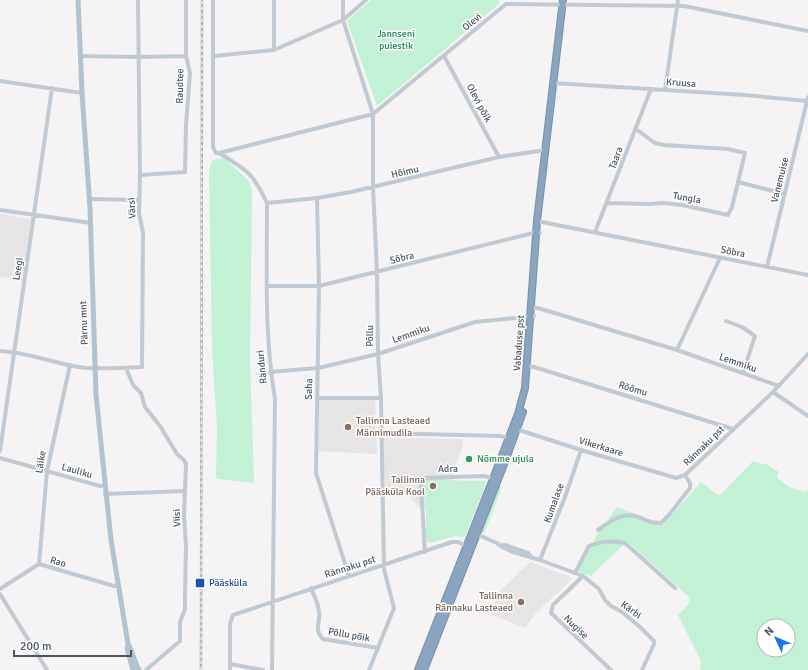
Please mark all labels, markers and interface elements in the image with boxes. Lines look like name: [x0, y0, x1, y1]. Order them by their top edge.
street label: Olevi: [460, 11, 484, 33]
park label: Jannseni puiestik: [377, 28, 415, 52]
street label: Raudtee: [174, 68, 186, 104]
street label: Kruusa: [666, 76, 696, 90]
street label: Olevi põik: [464, 82, 494, 124]
street label: Taara: [606, 145, 626, 171]
street label: Vanemuise: [769, 156, 791, 204]
street label: Hõimu: [390, 163, 420, 181]
street label: Tungla: [672, 190, 702, 206]
street label: Värsi: [125, 197, 139, 219]
street label: Sõbra: [720, 244, 746, 260]
street label: Sõbra: [389, 249, 415, 267]
street label: Leegi: [10, 257, 26, 281]
street label: Pärnu mnt: [77, 300, 91, 345]
street label: Vabaduse pst: [511, 314, 527, 371]
street label: Lemmiku: [391, 322, 431, 346]
street label: Põllu: [364, 325, 376, 347]
street label: Ränduri: [254, 350, 270, 384]
street label: Lemmiku: [718, 351, 758, 375]
street label: Saha: [303, 378, 315, 400]
street label: Rõõmu: [617, 379, 649, 399]
place label: Tallinna Lasteaed Männimudila: [356, 415, 430, 439]
marker: Tallinna Lasteaed Männimudila: [343, 422, 353, 432]
street label: Rännaku pst: [681, 423, 727, 469]
street label: Vikerkaare: [577, 435, 625, 459]
street label: Läike: [33, 450, 49, 474]
place label: Nõmme ujula: [477, 453, 534, 465]
marker: Nõmme ujula: [464, 454, 474, 464]
street label: Lauliku: [60, 461, 94, 481]
street label: Adra: [438, 463, 458, 475]
place label: Tallinna Pääsküla Kool: [365, 474, 425, 498]
marker: Tallinna Pääsküla Kool: [428, 481, 438, 491]
street label: Kumalase: [541, 481, 567, 525]
street label: Viisi: [171, 509, 183, 527]
street label: Rännaku pst: [323, 553, 377, 581]
street label: Rao: [49, 554, 67, 570]
marker: Pääsküla: [194, 577, 206, 589]
place label: Pääsküla: [209, 577, 247, 589]
place label: Tallinna Rännaku Lasteaed: [435, 590, 513, 614]
marker: Tallinna Rännaku Lasteaed: [516, 597, 526, 607]
street label: Kärbi: [618, 598, 644, 622]
street label: Nugise: [561, 613, 591, 641]
north arrow: [756, 618, 796, 658]
text: N: [762, 624, 777, 639]
street label: Põllu põik: [327, 625, 371, 645]
scale bar: [14, 632, 131, 658]
text: 200 m: [20, 639, 52, 654]

